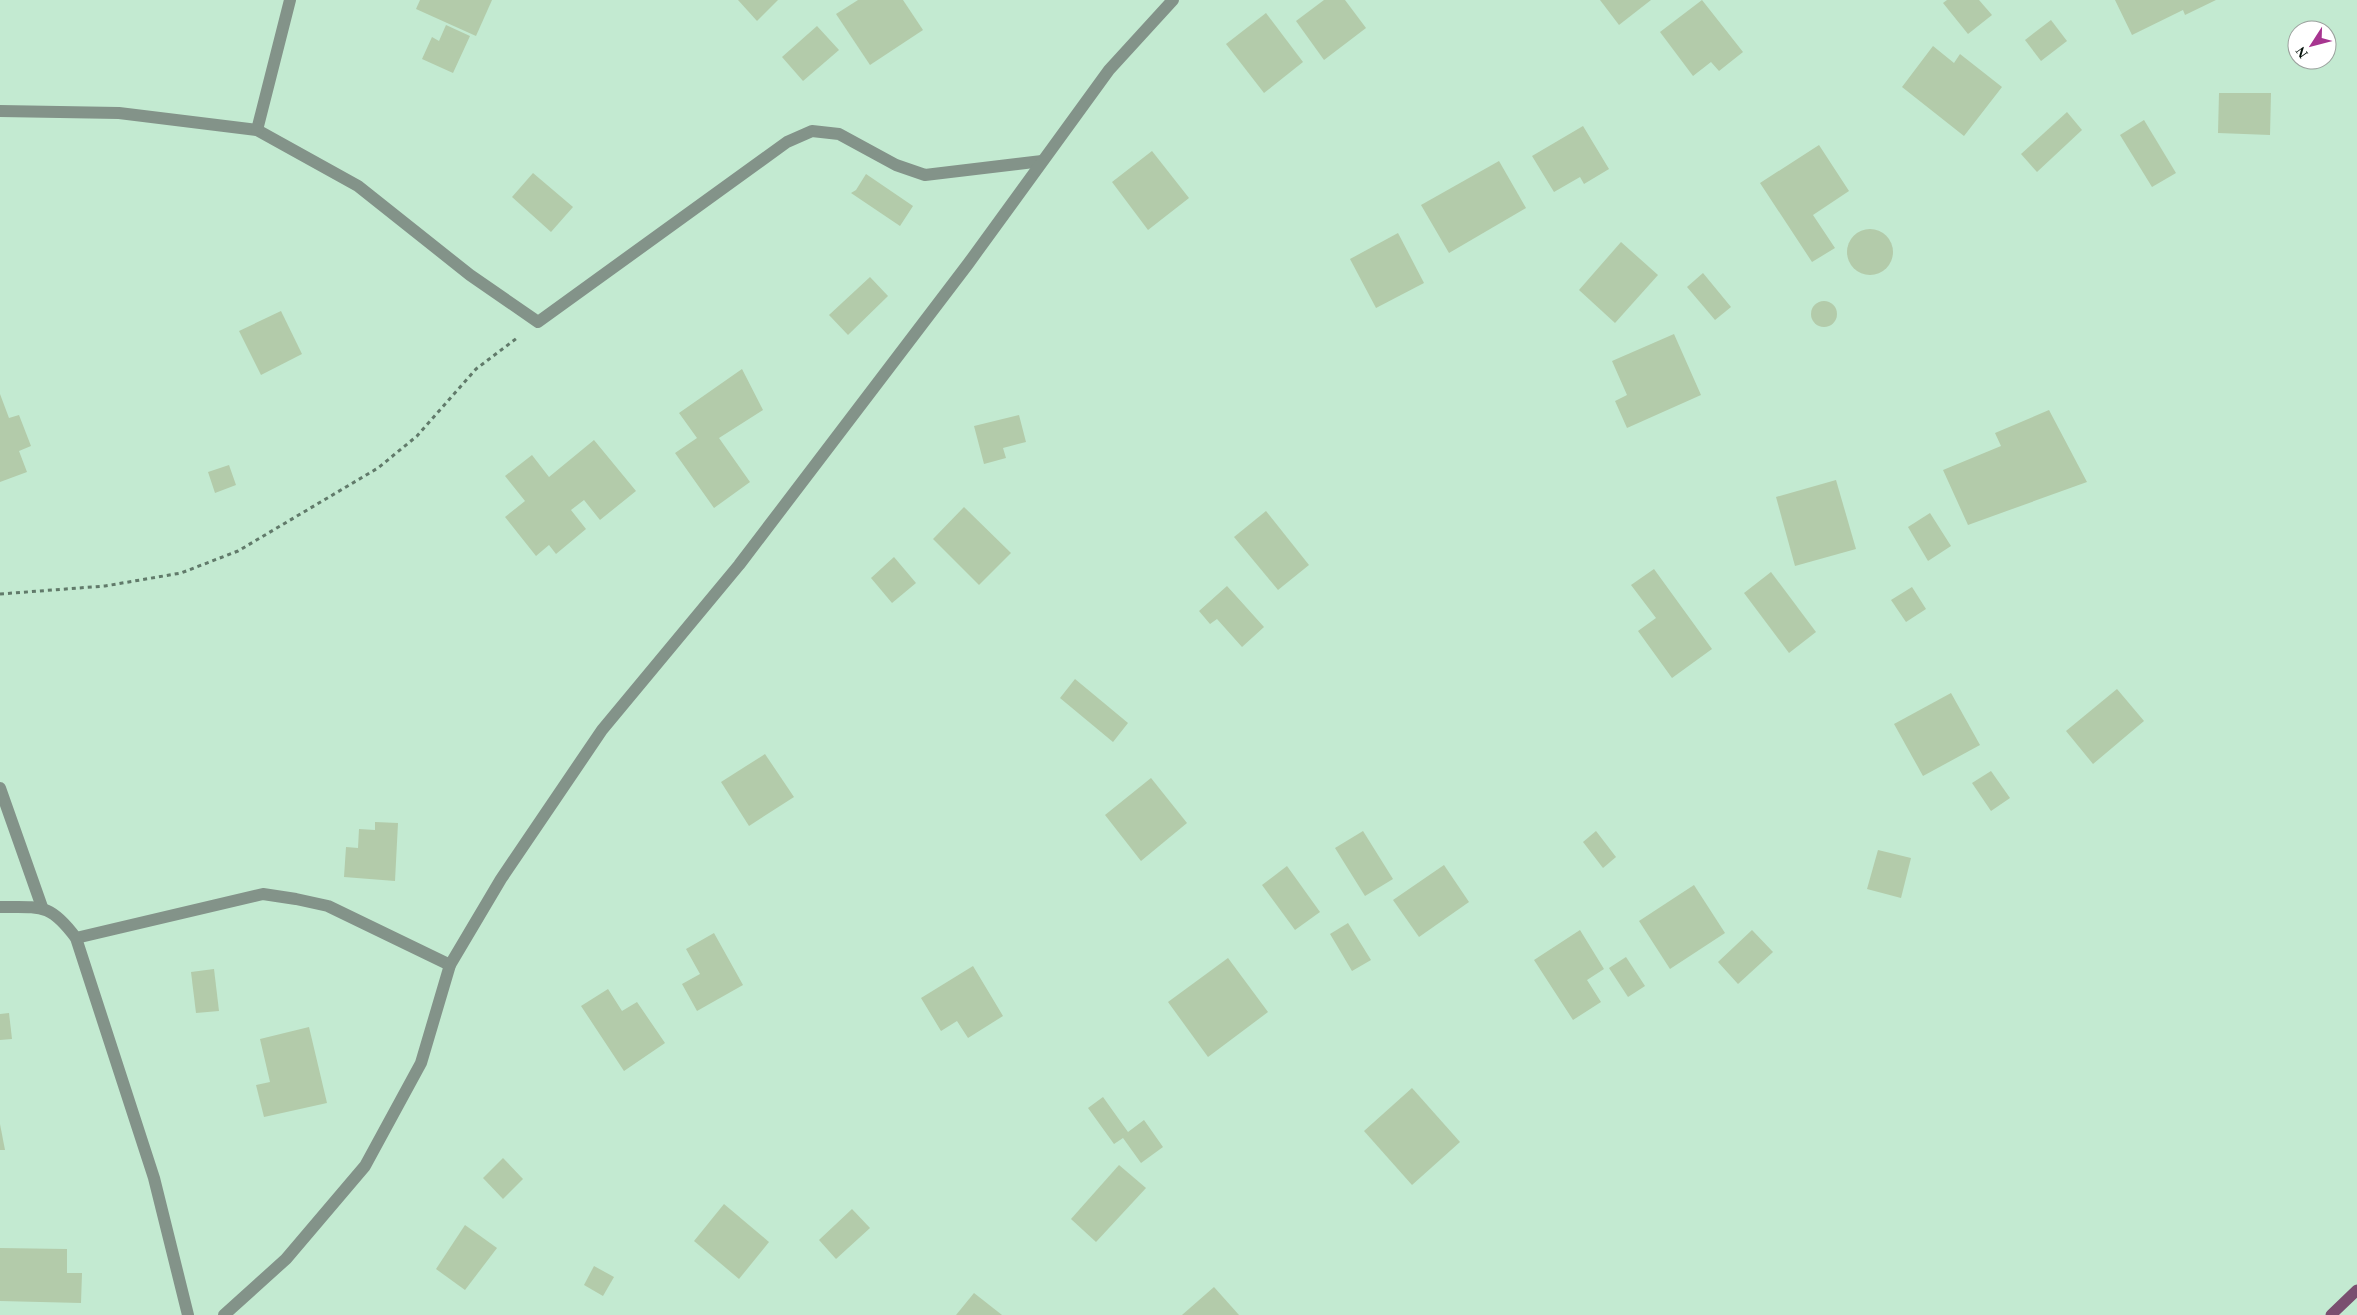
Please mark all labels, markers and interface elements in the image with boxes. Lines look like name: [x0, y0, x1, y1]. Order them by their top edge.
north arrow: [2287, 20, 2337, 70]
text: N: [2293, 44, 2311, 61]

